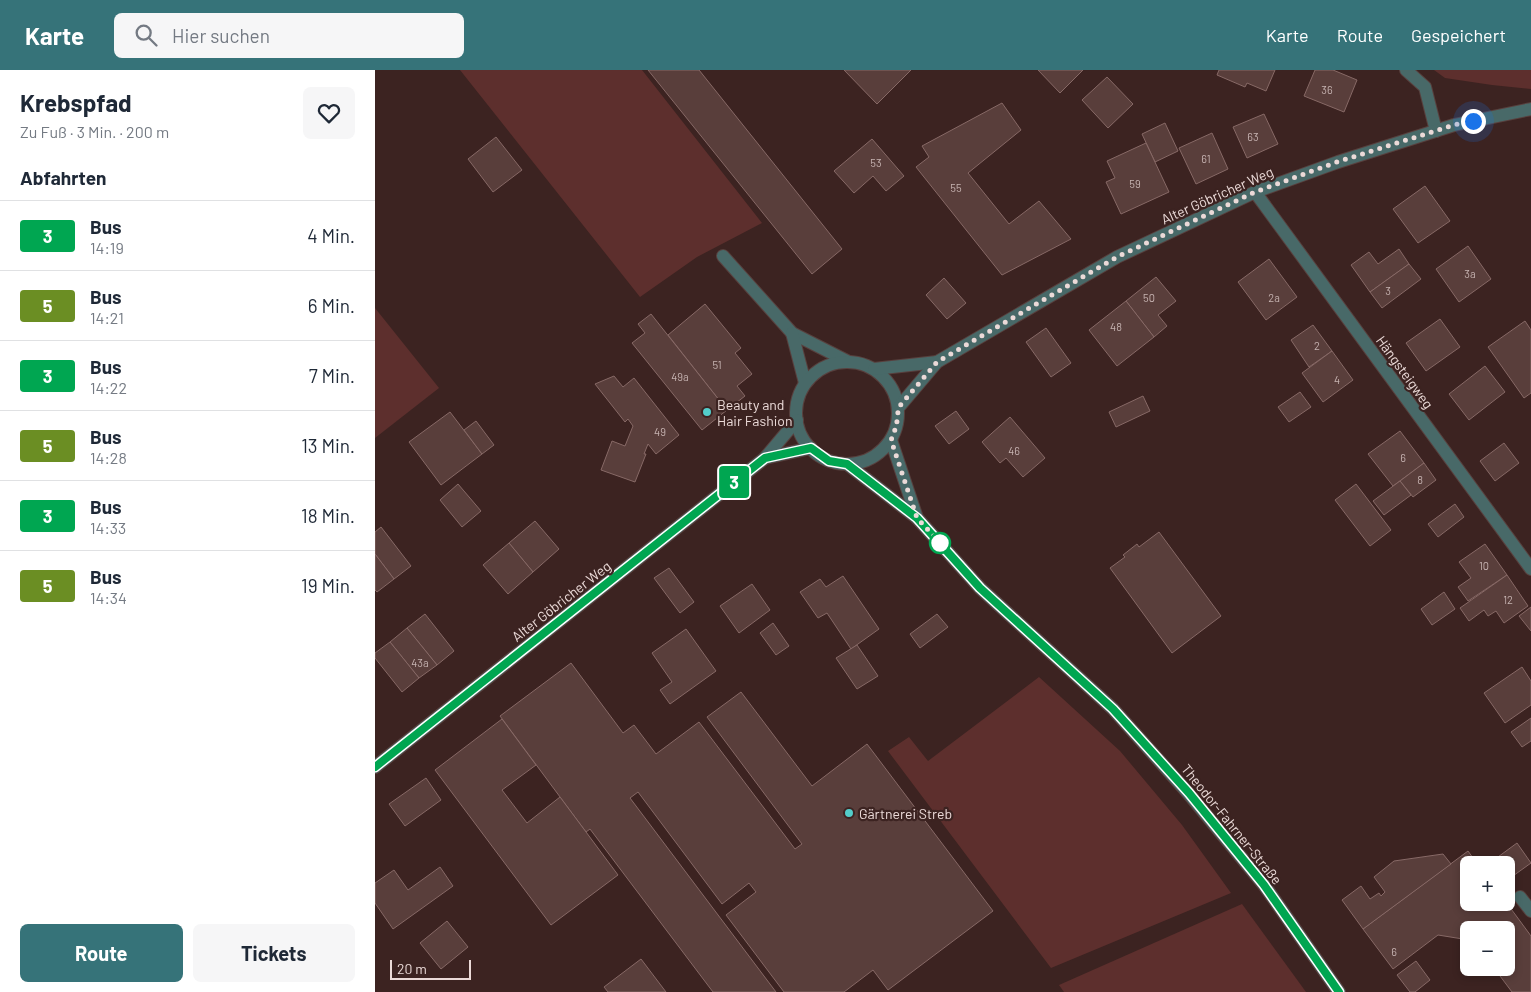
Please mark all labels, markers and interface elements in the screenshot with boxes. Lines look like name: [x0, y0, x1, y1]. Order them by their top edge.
search box: [114, 13, 464, 58]
text: Karte: [25, 21, 84, 50]
icon: search: [132, 21, 160, 49]
text: Hier suchen: [172, 24, 270, 47]
text: Karte: [1266, 24, 1309, 46]
text: Route: [1337, 24, 1383, 46]
text: Gespeichert: [1411, 24, 1506, 46]
house number: 36: [1321, 83, 1333, 96]
button: heart: [303, 87, 355, 139]
text: Krebspfad: [20, 88, 132, 117]
your location: [1461, 109, 1486, 134]
text: Zu Fuß · 3 Min. · 200 m: [20, 122, 169, 141]
house number: 63: [1247, 130, 1259, 143]
house number: 61: [1201, 152, 1211, 165]
house number: 53: [870, 156, 882, 169]
street label: Alter Göbricher Weg: [1158, 163, 1276, 227]
text: Abfahrten: [20, 166, 106, 189]
house number: 59: [1129, 177, 1141, 190]
house number: 55: [950, 181, 962, 194]
text: Bus: [90, 215, 122, 238]
text: 4 Min.: [307, 224, 355, 247]
text: 3: [43, 225, 52, 247]
text: 14:19: [90, 238, 124, 257]
house number: 3a: [1464, 267, 1476, 280]
house number: 3: [1385, 284, 1391, 297]
text: Bus: [90, 285, 122, 308]
house number: 50: [1143, 291, 1155, 304]
house number: 2a: [1268, 291, 1280, 304]
text: 6 Min.: [308, 294, 355, 317]
text: 5: [43, 295, 52, 317]
text: 14:21: [90, 308, 124, 327]
house number: 48: [1110, 320, 1122, 333]
street label: Hängsteigweg: [1373, 332, 1437, 412]
house number: 2: [1314, 339, 1320, 352]
text: Bus: [90, 355, 122, 378]
house number: 51: [712, 358, 722, 371]
text: 7 Min.: [309, 364, 355, 387]
text: 3: [43, 365, 52, 387]
house number: 49a: [671, 370, 689, 383]
house number: 4: [1334, 373, 1340, 386]
text: 14:22: [90, 378, 127, 397]
place label: Beauty and Hair Fashion: [717, 396, 792, 429]
marker: Beauty and Hair Fashion: [701, 406, 713, 418]
text: Bus: [90, 425, 122, 448]
house number: 49: [654, 425, 666, 438]
text: 13 Min.: [301, 434, 355, 457]
text: 5: [43, 435, 52, 457]
house number: 46: [1008, 444, 1020, 457]
text: 14:28: [90, 448, 127, 467]
house number: 6: [1400, 451, 1406, 464]
line badge: 3: [718, 466, 750, 498]
text: 3: [729, 471, 739, 493]
house number: 8: [1417, 473, 1423, 486]
text: Bus: [90, 495, 122, 518]
text: 18 Min.: [301, 504, 355, 527]
text: 3: [43, 505, 52, 527]
text: 14:33: [90, 518, 126, 537]
unlabelled marker: [929, 532, 951, 554]
street label: Alter Göbricher Weg: [508, 557, 614, 645]
house number: 10: [1479, 559, 1489, 572]
text: Bus: [90, 565, 122, 588]
text: 19 Min.: [301, 574, 355, 597]
text: 5: [43, 575, 52, 597]
text: 14:34: [90, 588, 127, 607]
house number: 12: [1503, 593, 1513, 606]
house number: 43a: [411, 656, 429, 669]
street label: Theodor-Fahrner-Straße: [1178, 760, 1286, 888]
place label: Gärtnerei Streb: [859, 805, 952, 822]
marker: Gärtnerei Streb: [843, 807, 855, 819]
map controls: [1460, 856, 1515, 976]
button: +: [1460, 856, 1515, 911]
button: −: [1460, 921, 1515, 976]
button: Route: [20, 924, 183, 982]
button: Tickets: [193, 924, 355, 982]
house number: 6: [1391, 945, 1397, 958]
scale bar: [390, 957, 471, 980]
text: 20 m: [397, 960, 427, 977]

